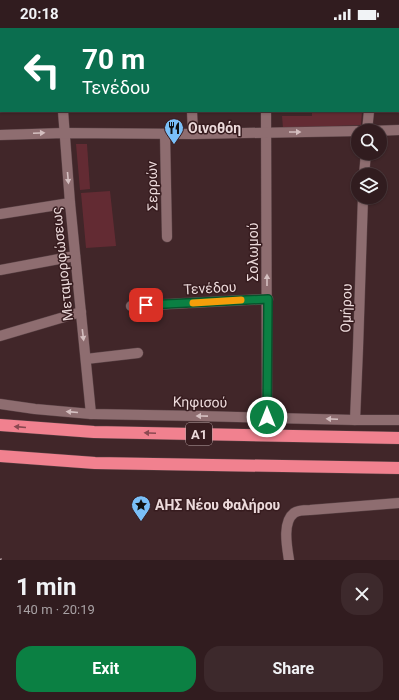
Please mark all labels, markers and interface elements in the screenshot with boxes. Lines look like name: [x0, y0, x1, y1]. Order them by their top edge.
text: 20:18: [20, 5, 59, 23]
text: 70 m: [82, 43, 145, 76]
icon: left: [16, 44, 68, 96]
text: Τενέδου: [82, 77, 150, 98]
restaurant icon: Οινοθόη: [163, 117, 185, 145]
place label: Οινοθόη: [188, 120, 241, 136]
map controls: [351, 124, 387, 204]
button: search: [351, 124, 387, 160]
one-way arrow: [289, 129, 302, 135]
one-way arrow: [33, 130, 45, 137]
street label: Σερρών: [144, 161, 160, 211]
button: layers: [351, 168, 387, 204]
one-way arrow: [64, 172, 71, 184]
street label: Μεταμορφώσεως: [48, 206, 77, 322]
street label: Σολωμού: [245, 223, 261, 281]
one-way arrow: [264, 273, 270, 286]
street label: Τενέδου: [183, 279, 237, 297]
street label: Ομήρου: [337, 283, 355, 333]
pin: [129, 288, 163, 322]
icon: arrive: [135, 294, 157, 316]
one-way arrow: [80, 329, 87, 341]
street label: Κηφισού: [173, 394, 227, 411]
position arrow: [246, 396, 288, 438]
one-way arrow: [66, 409, 78, 416]
one-way arrow: [196, 412, 208, 419]
one-way arrow: [325, 416, 338, 422]
one-way arrow: [14, 423, 26, 430]
road number: Α1: [186, 423, 212, 445]
one-way arrow: [144, 430, 156, 437]
place icon: ΑΗΣ Νέου Φαλήρου: [130, 494, 152, 522]
place label: ΑΗΣ Νέου Φαλήρου: [155, 497, 281, 513]
text: 1 min: [16, 573, 76, 601]
button: close: [341, 573, 383, 615]
text: 140 m · 20:19: [16, 602, 95, 617]
button: Exit: [16, 646, 196, 692]
button: Share: [204, 646, 383, 692]

